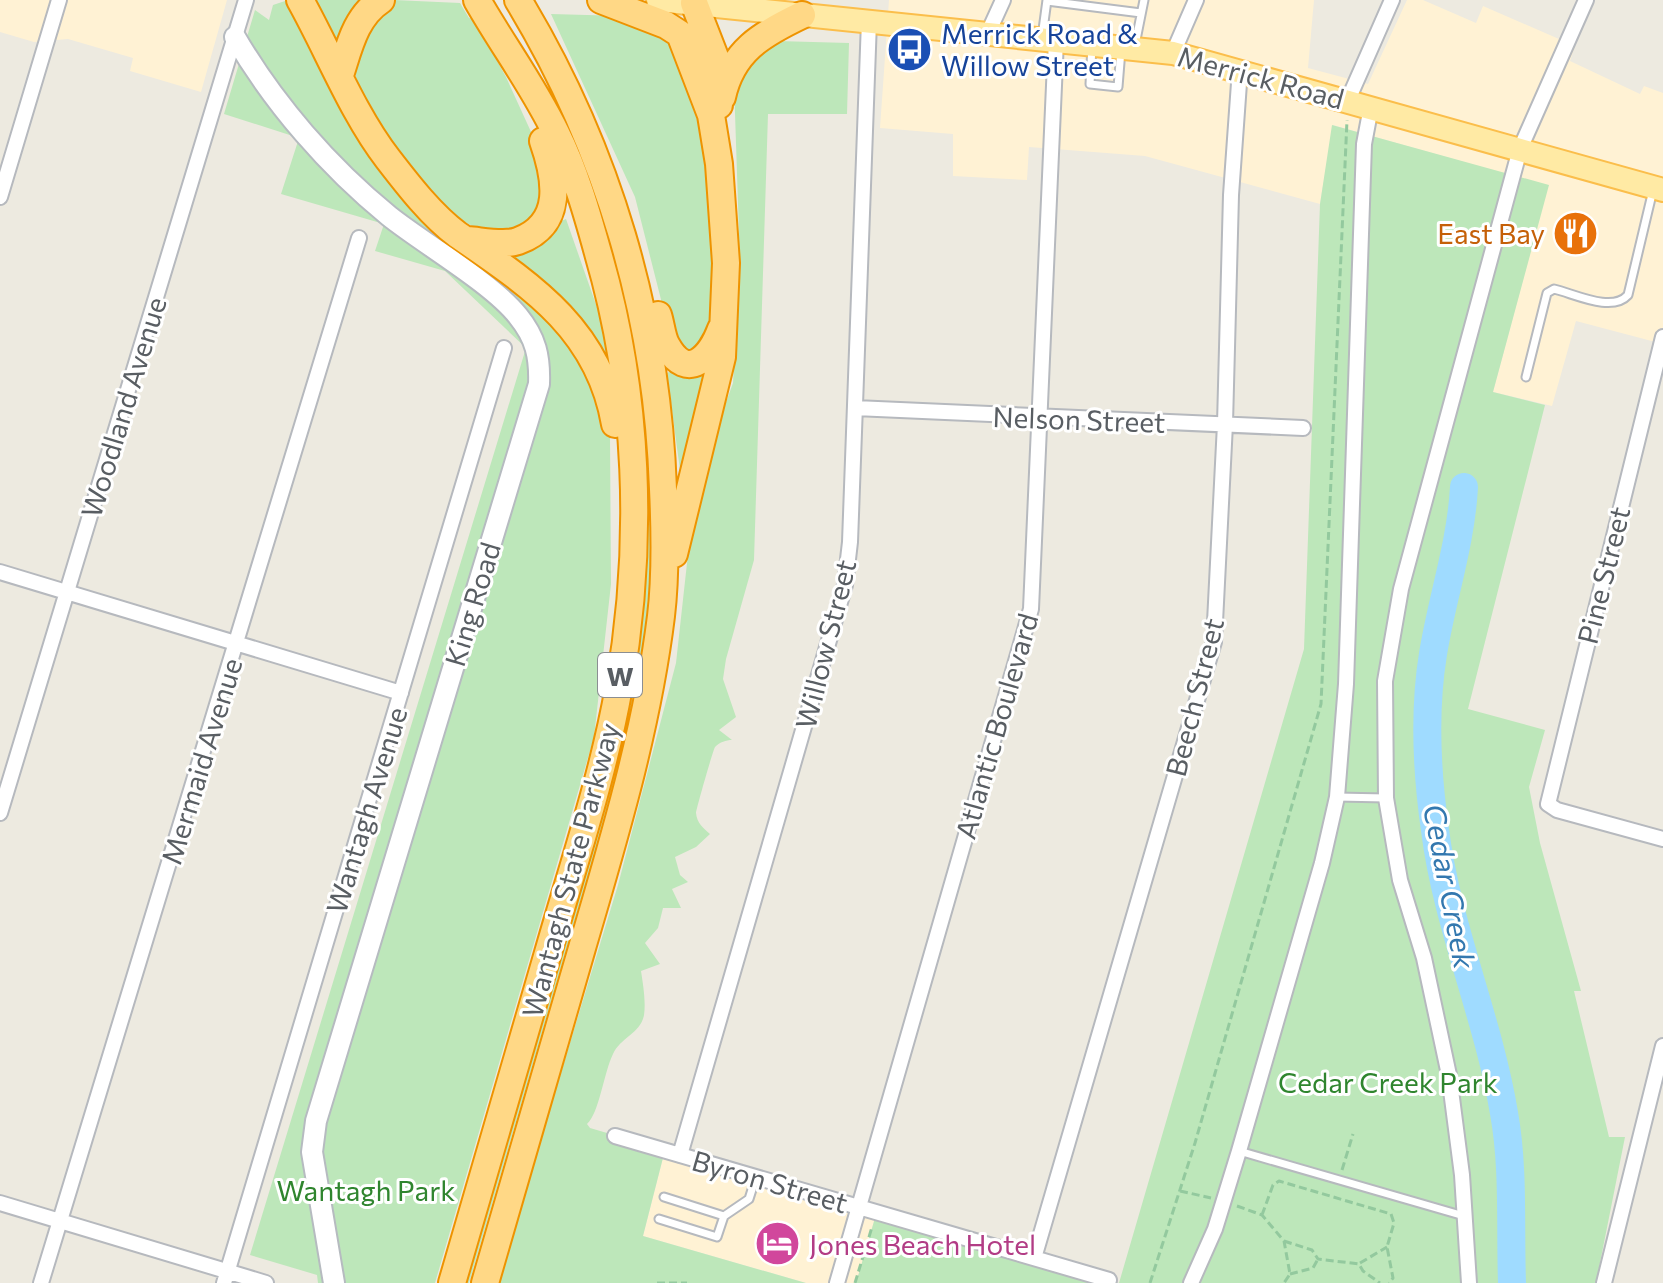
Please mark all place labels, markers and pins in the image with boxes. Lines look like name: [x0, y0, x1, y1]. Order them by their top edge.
place label: Merrick Road & Willow Street: [941, 16, 1138, 82]
bus stop icon: Merrick Road & Willow Street: [886, 25, 934, 73]
restaurant icon: East Bay: [1552, 209, 1600, 257]
place label: East Bay: [1437, 216, 1545, 250]
hotel icon: Jones Beach Hotel: [754, 1220, 802, 1268]
place label: Jones Beach Hotel: [809, 1227, 1036, 1261]

